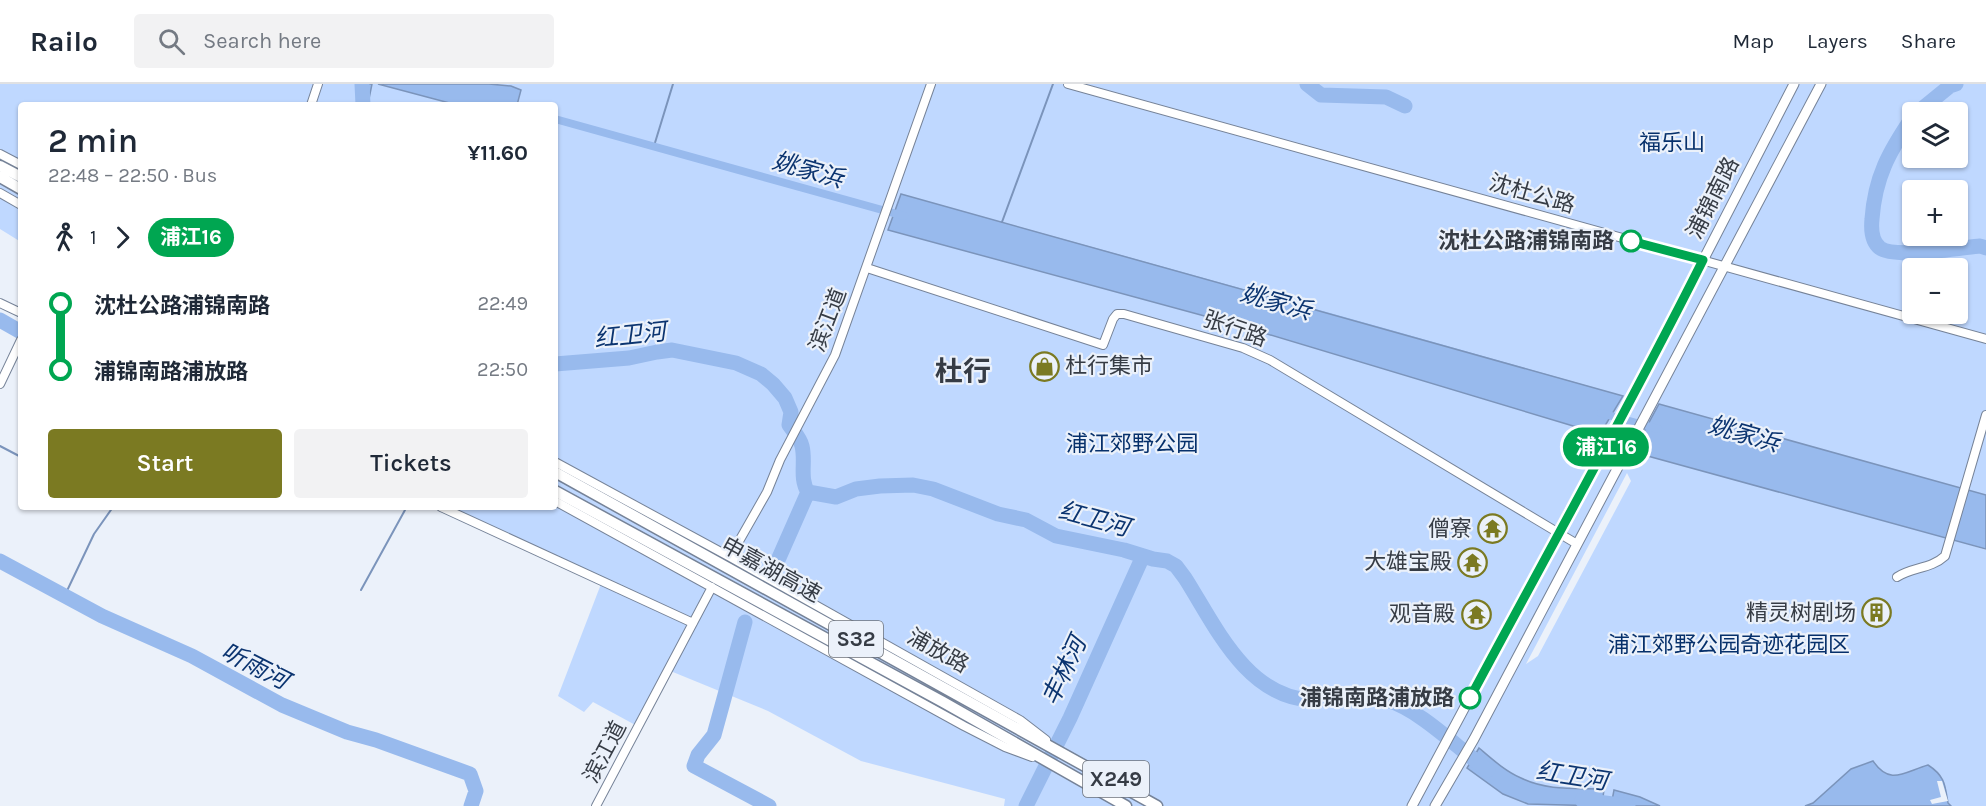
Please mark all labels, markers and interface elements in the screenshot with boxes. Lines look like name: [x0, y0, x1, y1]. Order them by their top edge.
search box: [134, 14, 554, 68]
text: Railo: [30, 25, 98, 58]
icon: search: [155, 25, 188, 58]
text: Search here: [203, 28, 321, 54]
text: Map: [1732, 29, 1774, 53]
text: Layers: [1807, 29, 1868, 53]
text: Share: [1901, 29, 1956, 53]
map controls: [1902, 102, 1968, 324]
button: layers: [1902, 102, 1968, 168]
text: 2 min: [48, 122, 138, 160]
park label: 福乐山: [1639, 130, 1705, 156]
text: ¥11.60: [467, 140, 528, 166]
water label: 姚家浜: [770, 147, 848, 194]
street label: 浦锦南路: [1681, 153, 1745, 243]
text: 22:48 – 22:50 · Bus: [48, 164, 217, 187]
street label: 沈杜公路: [1486, 169, 1578, 219]
button: +: [1902, 180, 1968, 246]
icon: walk: [48, 221, 81, 254]
icon: forward: [106, 221, 139, 254]
text: 浦江16: [160, 225, 222, 249]
text: 1: [90, 226, 97, 249]
place label: 沈杜公路浦锦南路: [1438, 228, 1614, 254]
marker: 沈杜公路浦锦南路: [1620, 230, 1642, 252]
button: −: [1902, 258, 1968, 324]
water label: 姚家浜: [1238, 279, 1316, 326]
street label: 滨江道: [804, 285, 852, 355]
text: 22:49: [477, 292, 528, 315]
text: 沈杜公路浦锦南路: [94, 293, 270, 319]
street label: 张行路: [1200, 306, 1270, 352]
water label: 红卫河: [593, 317, 671, 353]
shop icon: 杜行集市: [1028, 350, 1060, 382]
place label: 杜行集市: [1065, 353, 1153, 379]
district label: 杜行: [935, 355, 991, 388]
text: 22:50: [477, 358, 528, 381]
text: 浦锦南路浦放路: [94, 359, 248, 385]
water label: 姚家浜: [1706, 411, 1784, 458]
line badge: 浦江16: [1564, 428, 1648, 466]
button: Start: [48, 429, 282, 498]
button: Tickets: [294, 429, 528, 498]
park label: 浦江郊野公园: [1066, 431, 1198, 457]
text: 浦江16: [1575, 435, 1637, 459]
water label: 红卫河: [1056, 496, 1136, 543]
temple icon: 僧寮: [1477, 513, 1509, 545]
place label: 僧寮: [1428, 516, 1472, 542]
street label: 申嘉湖高速: [717, 532, 825, 608]
temple icon: 大雄宝殿: [1457, 546, 1489, 578]
place label: 大雄宝殿: [1364, 549, 1452, 575]
building icon: 精灵树剧场: [1861, 597, 1893, 629]
temple icon: 观音殿: [1460, 598, 1492, 630]
place label: 精灵树剧场: [1746, 600, 1856, 626]
place label: 观音殿: [1389, 601, 1455, 627]
road number: S32: [829, 621, 883, 657]
street label: 浦放路: [903, 624, 973, 678]
water label: 丰林河: [1036, 629, 1094, 710]
park label: 浦江郊野公园奇迹花园区: [1608, 632, 1850, 658]
water label: 听雨河: [217, 637, 297, 697]
place label: 浦锦南路浦放路: [1300, 685, 1454, 711]
marker: 浦锦南路浦放路: [1459, 687, 1481, 709]
street label: 滨江道: [578, 717, 632, 787]
water label: 红卫河: [1534, 757, 1614, 796]
road number: X249: [1083, 761, 1149, 797]

